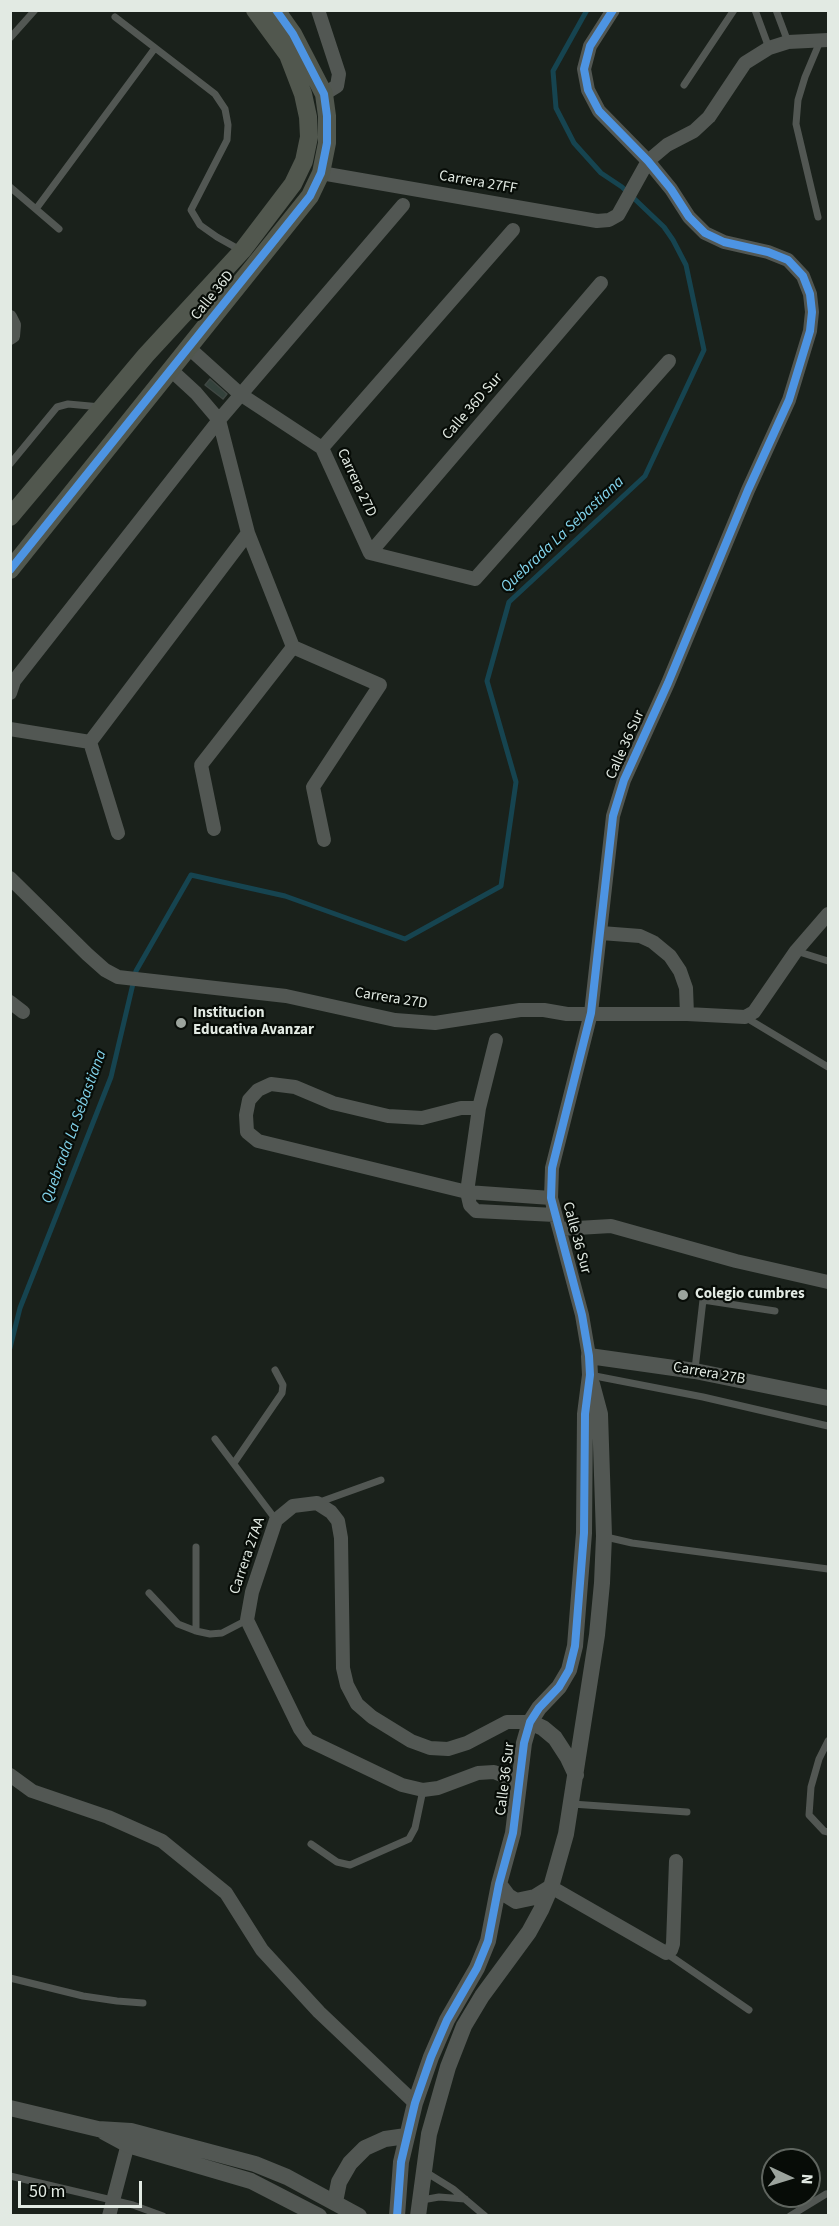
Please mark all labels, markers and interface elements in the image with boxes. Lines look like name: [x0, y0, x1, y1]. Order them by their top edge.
street label: Carrera 27FF: [438, 167, 518, 199]
street label: Calle 36D: [188, 268, 238, 324]
street label: Calle 36D Sur: [439, 370, 507, 444]
street label: Carrera 27D: [332, 446, 380, 520]
water label: Quebrada La Sebastiana: [497, 473, 629, 597]
street label: Calle 36 Sur: [603, 708, 649, 782]
street label: Carrera 27D: [353, 984, 429, 1014]
place label: Institucion Educativa Avanzar: [193, 1005, 314, 1040]
marker: Institucion Educativa Avanzar: [174, 1016, 188, 1030]
water label: Quebrada La Sebastiana: [38, 1048, 112, 1206]
street label: Calle 36 Sur: [558, 1200, 594, 1276]
place label: Colegio cumbres: [695, 1286, 805, 1304]
marker: Colegio cumbres: [676, 1288, 690, 1302]
street label: Carrera 27B: [672, 1359, 746, 1389]
street label: Carrera 27AA: [226, 1515, 270, 1597]
street label: Calle 36 Sur: [493, 1741, 519, 1817]
north arrow: [761, 2148, 821, 2208]
scale bar: [21, 2169, 146, 2207]
text: N: [796, 2173, 818, 2185]
text: 50 m: [29, 2179, 65, 2204]

